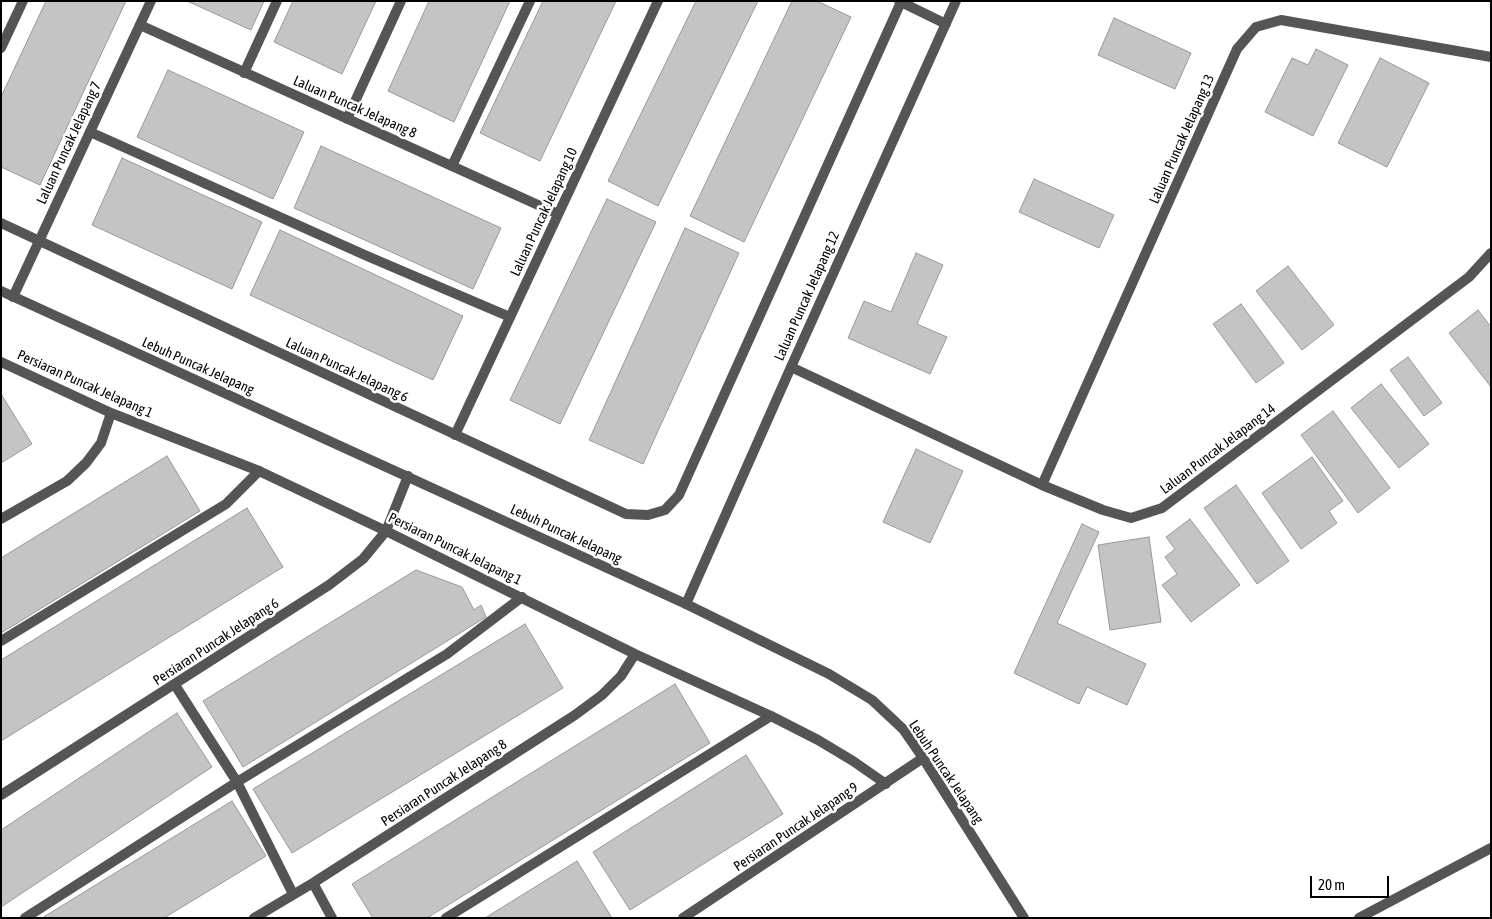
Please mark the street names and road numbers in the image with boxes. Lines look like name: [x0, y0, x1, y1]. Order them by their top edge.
street label: Laluan Puncak Jelapang 8: [291, 72, 419, 142]
street label: Laluan Puncak Jelapang 13: [1146, 72, 1218, 206]
street label: Laluan Puncak Jelapang 7: [33, 79, 105, 207]
street label: Laluan Puncak Jelapang 10: [507, 145, 581, 279]
street label: Laluan Puncak Jelapang 12: [771, 229, 843, 363]
street label: Lebuh Puncak Jelapang: [139, 334, 257, 398]
street label: Laluan Puncak Jelapang 6: [283, 334, 411, 406]
street label: Persiaran Puncak Jelapang 1: [15, 347, 155, 421]
street label: Laluan Puncak Jelapang 14: [1157, 400, 1279, 498]
street label: Lebuh Puncak Jelapang: [508, 501, 624, 567]
street label: Persiaran Puncak Jelapang 1: [385, 509, 525, 589]
street label: Persiaran Puncak Jelapang 6: [150, 595, 282, 689]
street label: Lebuh Puncak Jelapang: [905, 717, 987, 827]
street label: Persiaran Puncak Jelapang 8: [378, 736, 510, 830]
street label: Persiaran Puncak Jelapang 9: [731, 779, 861, 875]

